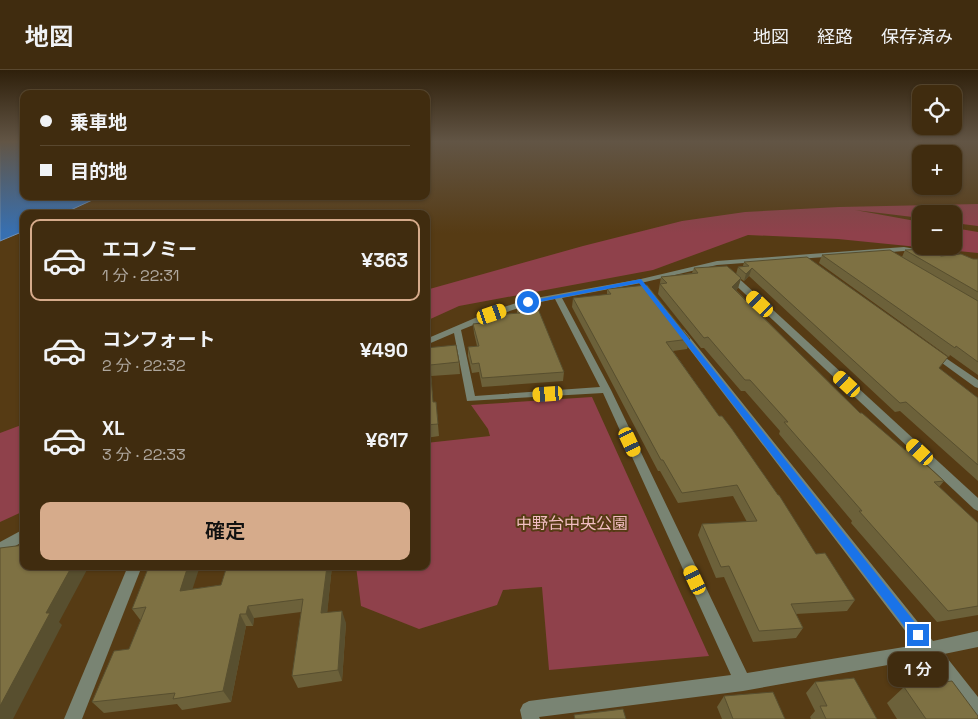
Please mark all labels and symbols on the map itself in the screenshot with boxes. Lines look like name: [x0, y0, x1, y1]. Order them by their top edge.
car: [743, 288, 776, 320]
route start: [517, 291, 539, 313]
car: [475, 302, 508, 326]
car: [830, 368, 863, 400]
car: [532, 385, 563, 403]
car: [616, 425, 643, 459]
car: [903, 436, 936, 468]
park label: 中野台中央公園: [516, 513, 628, 534]
car: [681, 563, 708, 597]
route end: [907, 624, 929, 646]
callout: 1 分: [888, 652, 948, 688]

